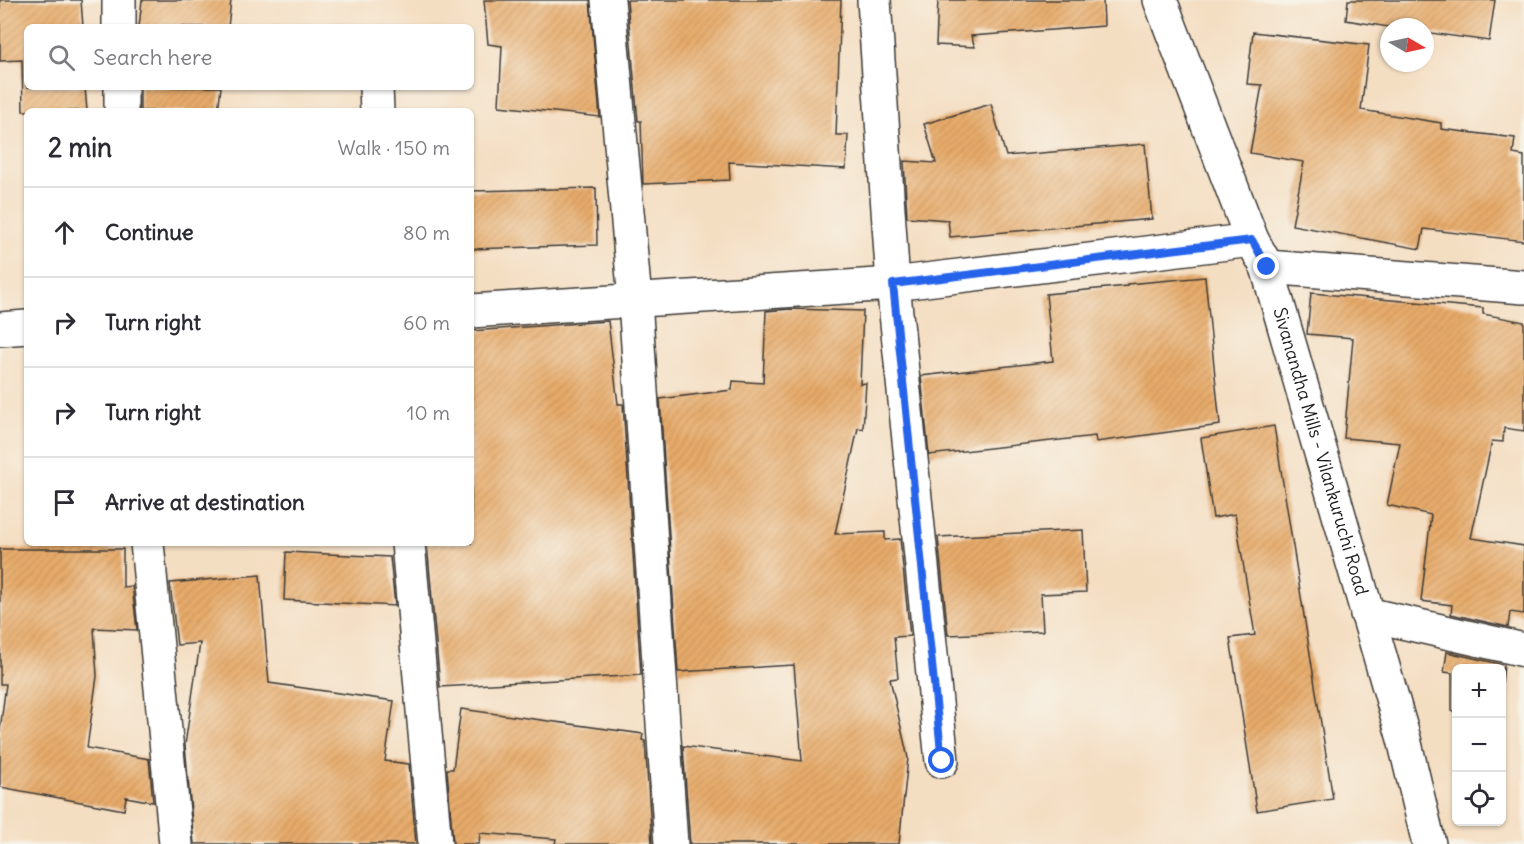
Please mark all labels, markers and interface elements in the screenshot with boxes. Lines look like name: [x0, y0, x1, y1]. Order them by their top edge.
north arrow: [1380, 18, 1434, 72]
search box: [24, 24, 474, 90]
icon: search: [45, 41, 78, 74]
text: Search here: [93, 43, 212, 71]
text: 2 min: [48, 131, 112, 164]
text: Walk · 150 m: [338, 135, 450, 160]
icon: ahead: [48, 216, 81, 249]
text: Continue: [105, 218, 194, 246]
text: 80 m: [403, 220, 450, 245]
route end: [1253, 253, 1279, 279]
street label: Sivanandha Mills - Vilankuruchi Road: [1268, 305, 1374, 598]
icon: right: [48, 306, 81, 339]
text: Turn right: [105, 308, 201, 336]
text: 60 m: [403, 310, 450, 335]
icon: right: [48, 396, 81, 429]
text: Turn right: [105, 398, 201, 426]
text: 10 m: [407, 400, 450, 425]
icon: arrive: [48, 486, 81, 519]
text: Arrive at destination: [105, 488, 305, 516]
map controls: [1452, 664, 1506, 826]
button: +: [1452, 664, 1506, 718]
button: −: [1452, 718, 1506, 772]
route start: [928, 747, 954, 773]
button: locate: [1452, 772, 1506, 826]

